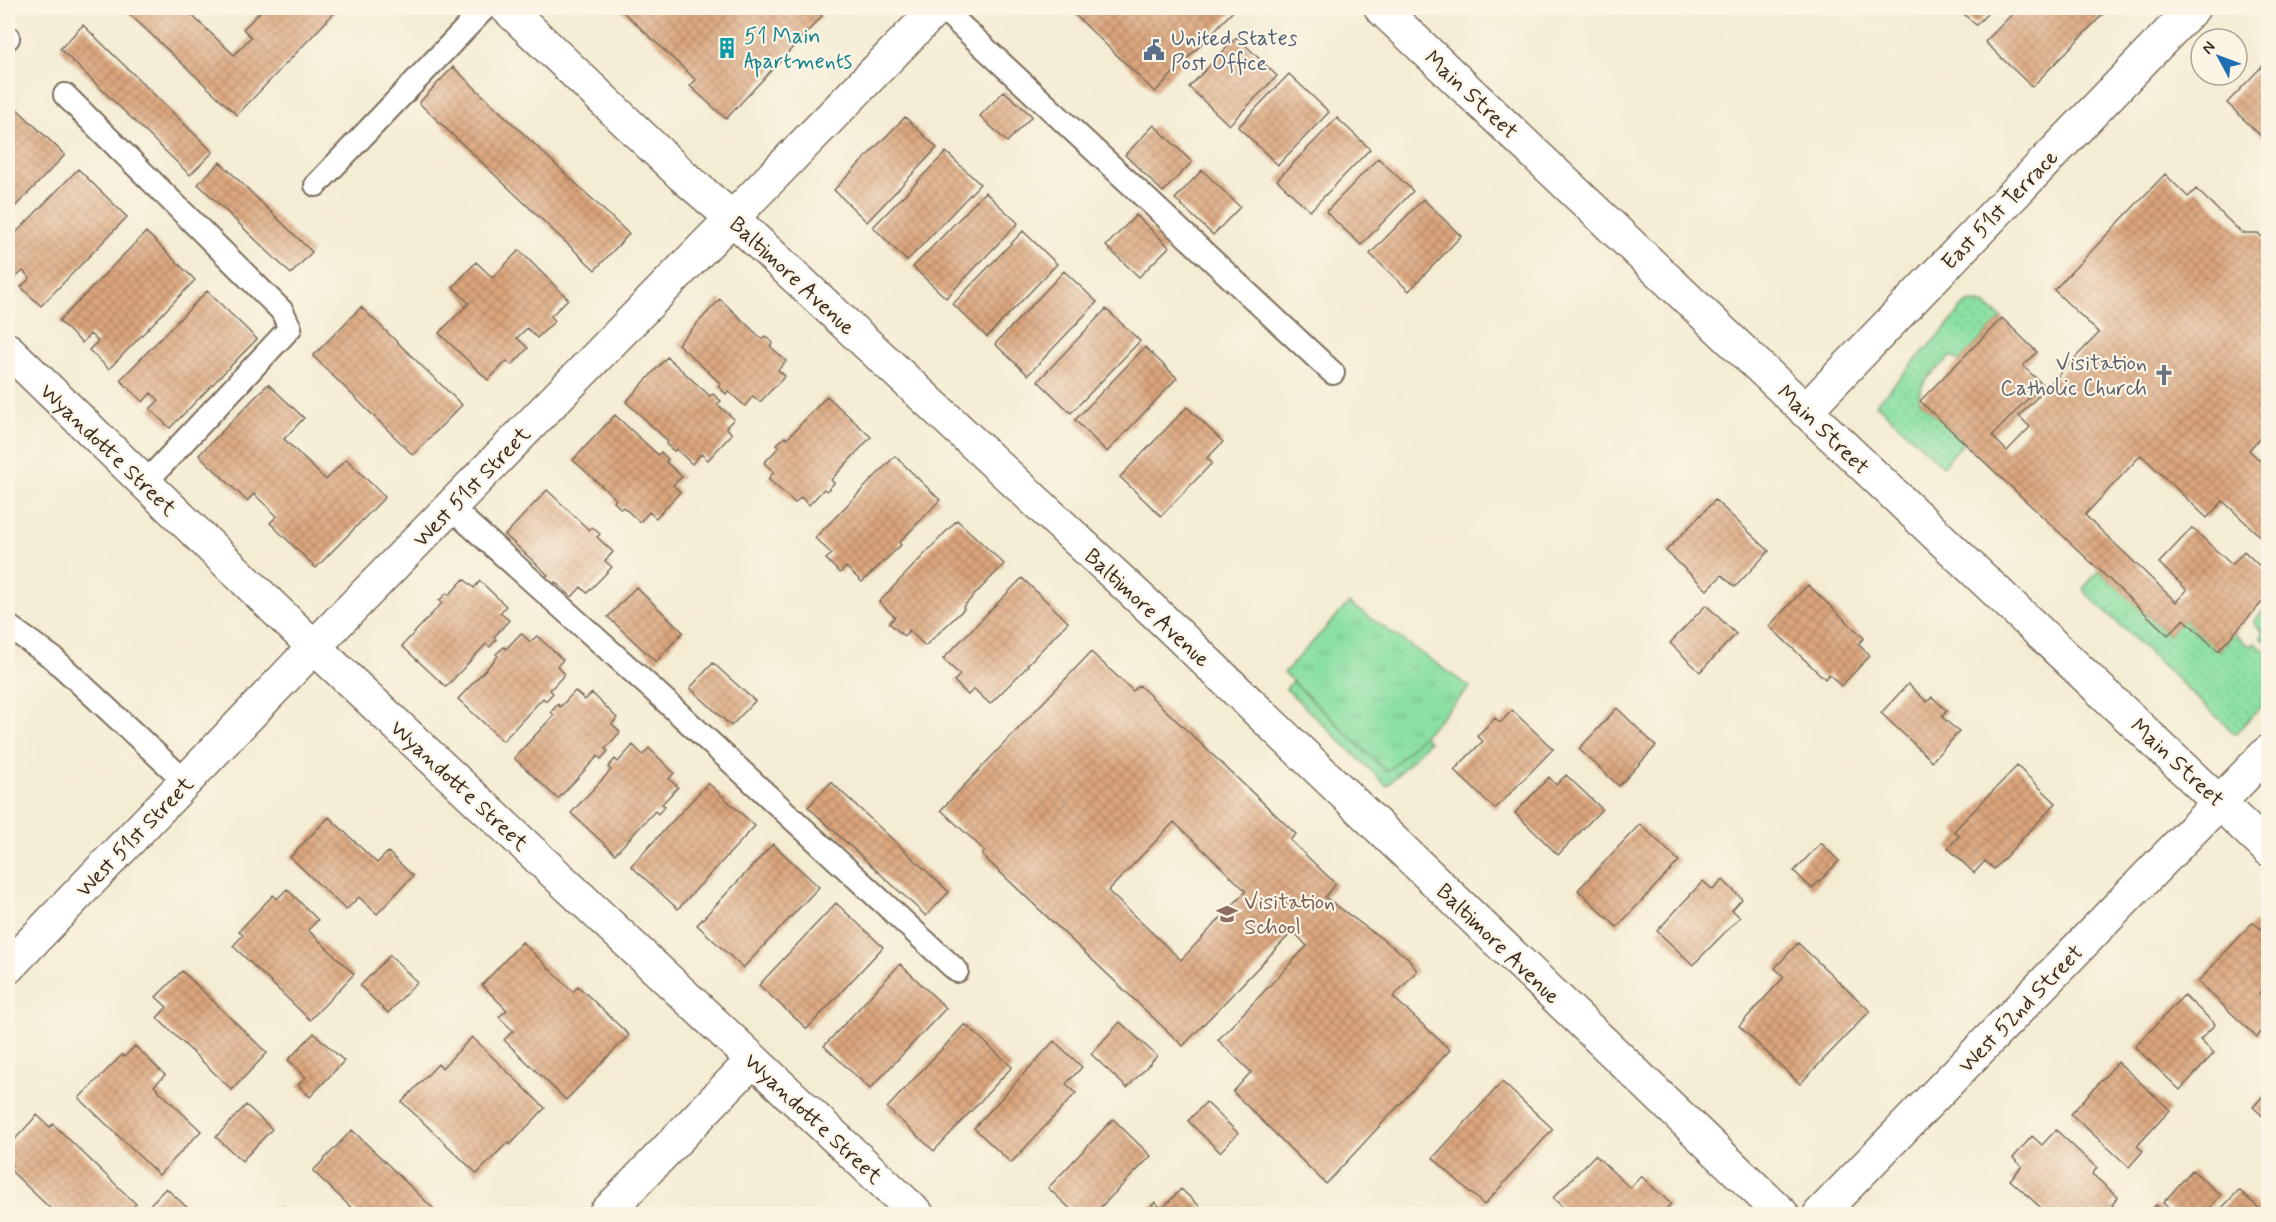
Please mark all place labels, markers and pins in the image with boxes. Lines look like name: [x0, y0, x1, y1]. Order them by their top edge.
place label: 51 Main Apartments: [744, 23, 852, 78]
place label: United States Post Office: [1171, 25, 1298, 78]
building icon: 51 Main Apartments: [715, 36, 739, 60]
public building icon: United States Post Office: [1142, 38, 1166, 62]
place label: Visitation Catholic Church: [2000, 350, 2147, 403]
church icon: Visitation Catholic Church: [2152, 363, 2176, 387]
place label: Visitation School: [1244, 889, 1335, 942]
school or university icon: Visitation School: [1215, 902, 1239, 926]

